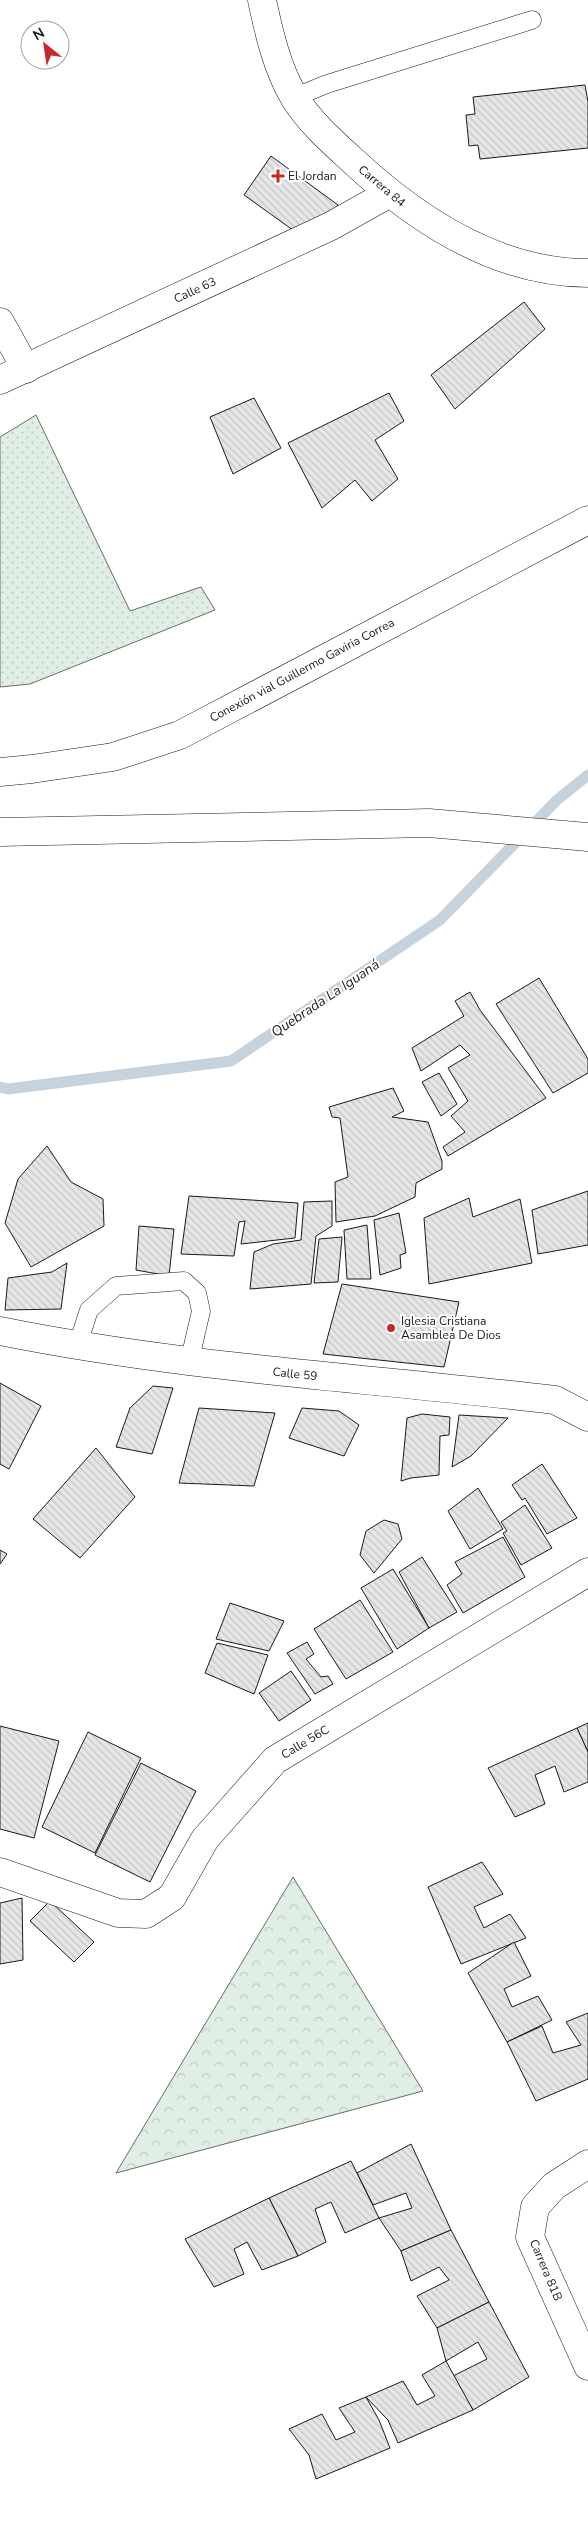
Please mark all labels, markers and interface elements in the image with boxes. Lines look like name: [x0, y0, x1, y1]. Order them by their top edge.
north arrow: [20, 20, 70, 70]
text: N: [29, 23, 48, 45]
street label: Carrera 84: [355, 161, 409, 211]
place label: El Jordan: [288, 168, 337, 184]
marker: El Jordan: [272, 170, 284, 182]
street label: Calle 63: [171, 273, 219, 307]
street label: Conexión vial Guillermo Gaviria Correa: [207, 614, 397, 726]
water label: Quebrada La Iguaná: [267, 955, 384, 1042]
place label: Iglesia Cristiana Asamblea De Dios: [401, 1313, 501, 1343]
marker: Iglesia Cristiana Asamblea De Dios: [385, 1322, 397, 1334]
street label: Calle 59: [272, 1364, 318, 1384]
street label: Calle 56C: [278, 1721, 332, 1763]
street label: Carrera 81B: [526, 2237, 566, 2303]

